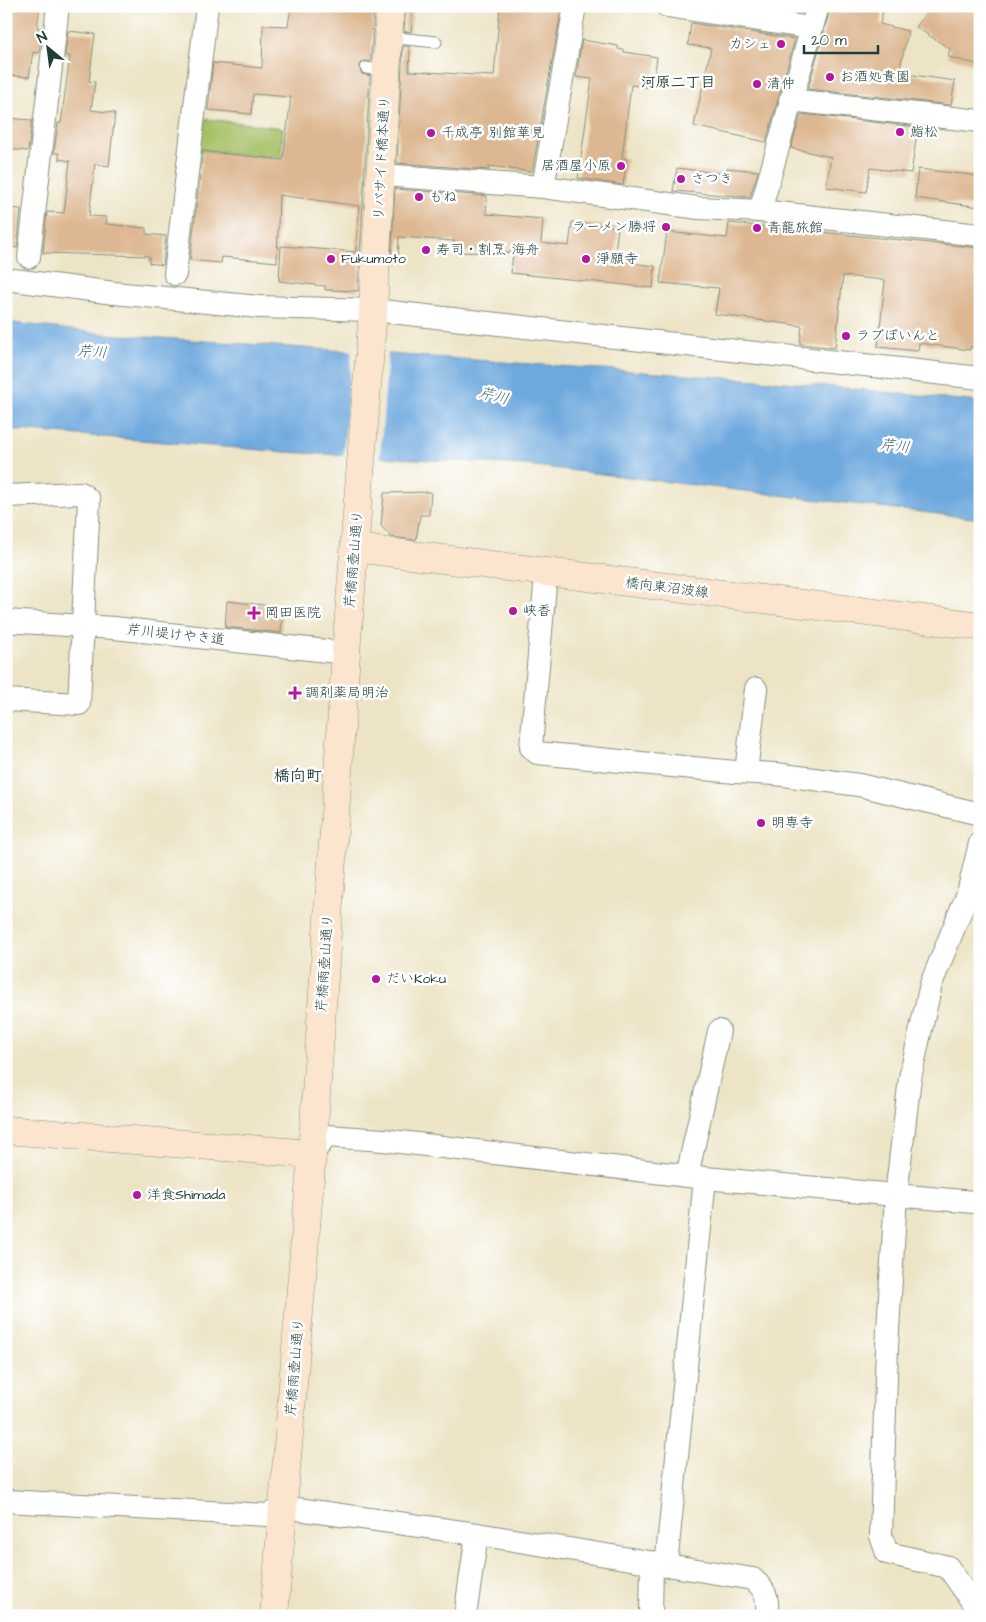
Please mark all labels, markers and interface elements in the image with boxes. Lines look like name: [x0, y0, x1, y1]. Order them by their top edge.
north arrow: [22, 22, 72, 72]
scale bar: [804, 22, 877, 54]
text: N: [33, 27, 51, 48]
text: 20 m: [811, 30, 847, 51]
place label: カシェ: [729, 34, 771, 54]
marker: カシェ: [775, 38, 787, 50]
place label: お酒処貴園: [840, 67, 910, 87]
marker: お酒処貴園: [824, 71, 836, 83]
district label: 河原二丁目: [640, 72, 716, 93]
place label: 清仲: [767, 74, 795, 94]
marker: 清仲: [751, 78, 763, 90]
street label: リバサイド橋本通り: [369, 95, 395, 221]
place label: 鮨松: [910, 122, 938, 142]
place label: 千成亭 別館華見: [441, 123, 545, 143]
marker: 鮨松: [894, 126, 906, 138]
marker: 千成亭 別館華見: [425, 127, 437, 139]
place label: 居酒屋小原: [541, 156, 611, 176]
marker: 居酒屋小原: [615, 160, 627, 172]
place label: さつき: [691, 169, 733, 189]
marker: さつき: [675, 173, 687, 185]
place label: もね: [429, 187, 457, 207]
marker: もね: [413, 191, 425, 203]
place label: ラーメン勝将: [572, 217, 656, 237]
place label: 青龍旅館: [767, 218, 823, 238]
marker: ラーメン勝将: [660, 221, 672, 233]
marker: 青龍旅館: [751, 222, 763, 234]
place label: 寿司・割烹 海舟: [436, 240, 540, 260]
marker: 寿司・割烹 海舟: [420, 244, 432, 256]
place label: Fukumoto: [341, 249, 406, 269]
place label: 淨願寺: [596, 249, 638, 269]
marker: Fukumoto: [325, 253, 337, 265]
marker: 淨願寺: [580, 253, 592, 265]
place label: ラブぽいんと: [856, 326, 940, 346]
marker: ラブぽいんと: [840, 330, 852, 342]
water label: 芹川: [76, 340, 108, 364]
water label: 芹川: [477, 382, 511, 410]
water label: 芹川: [879, 434, 911, 458]
street label: 芹橋雨壺山通り: [340, 509, 368, 609]
street label: 橋向東沼波線: [624, 573, 710, 603]
place label: 峡香: [523, 601, 551, 621]
place label: 岡田医院: [265, 603, 321, 623]
marker: 峡香: [507, 605, 519, 617]
marker: 岡田医院: [247, 606, 261, 620]
street label: 芹川堤けやき道: [126, 620, 226, 650]
place label: 調剤薬局明治: [305, 683, 389, 703]
marker: 調剤薬局明治: [289, 687, 301, 699]
district label: 橋向町: [274, 765, 322, 787]
place label: 明専寺: [771, 813, 813, 833]
marker: 明専寺: [755, 817, 767, 829]
street label: 芹橋雨壺山通り: [312, 913, 338, 1013]
place label: だいKoku: [386, 969, 446, 989]
marker: だいKoku: [370, 973, 382, 985]
place label: 洋食Shimada: [147, 1185, 225, 1205]
marker: 洋食Shimada: [131, 1189, 143, 1201]
street label: 芹橋雨壺山通り: [281, 1317, 309, 1417]

